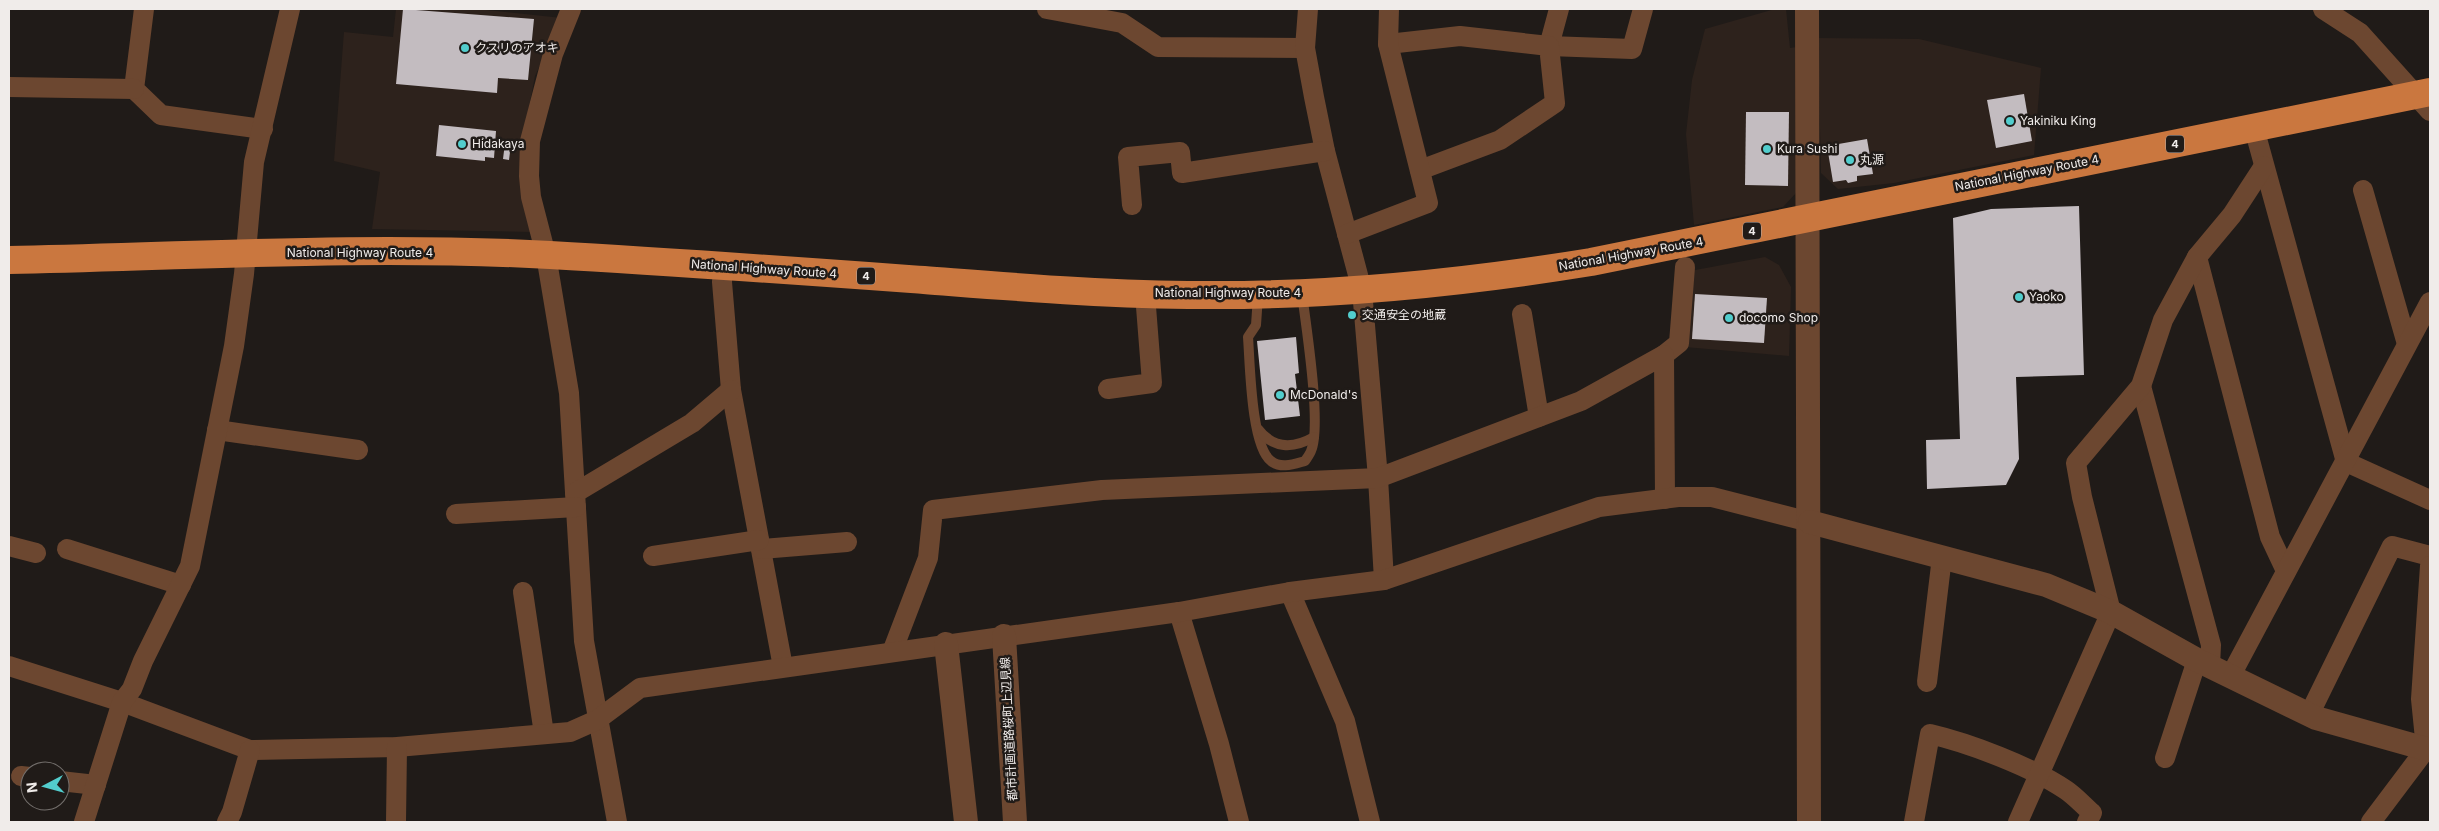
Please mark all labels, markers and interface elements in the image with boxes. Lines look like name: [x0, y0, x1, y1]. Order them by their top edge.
place label: クスリのアオキ: [475, 40, 559, 55]
marker: クスリのアオキ: [459, 42, 471, 54]
place label: Yakiniku King: [2020, 113, 2096, 128]
marker: Yakiniku King: [2004, 115, 2016, 127]
place label: Hidakaya: [472, 136, 524, 151]
road number: 4: [2166, 136, 2184, 152]
marker: Hidakaya: [456, 138, 468, 150]
place label: Kura Sushi: [1777, 141, 1838, 156]
marker: Kura Sushi: [1761, 143, 1773, 155]
street label: National Highway Route 4: [1954, 151, 2100, 194]
place label: 丸源: [1860, 152, 1884, 167]
marker: 丸源: [1844, 154, 1856, 166]
road number: 4: [1743, 222, 1761, 240]
street label: National Highway Route 4: [1557, 233, 1705, 274]
street label: National Highway Route 4: [287, 245, 433, 260]
street label: National Highway Route 4: [690, 256, 838, 281]
road number: 4: [857, 268, 875, 284]
street label: National Highway Route 4: [1155, 285, 1301, 300]
place label: Yaoko: [2029, 289, 2064, 304]
marker: Yaoko: [2013, 291, 2025, 303]
place label: 交通安全の地蔵: [1362, 307, 1446, 322]
marker: 交通安全の地蔵: [1346, 309, 1358, 321]
place label: docomo Shop: [1739, 310, 1818, 325]
marker: docomo Shop: [1723, 312, 1735, 324]
place label: McDonald's: [1290, 387, 1358, 402]
marker: McDonald's: [1274, 389, 1286, 401]
street label: 都市計画道路桜町上辺見線: [997, 657, 1020, 801]
north arrow: [20, 761, 70, 811]
text: N: [23, 781, 41, 794]

